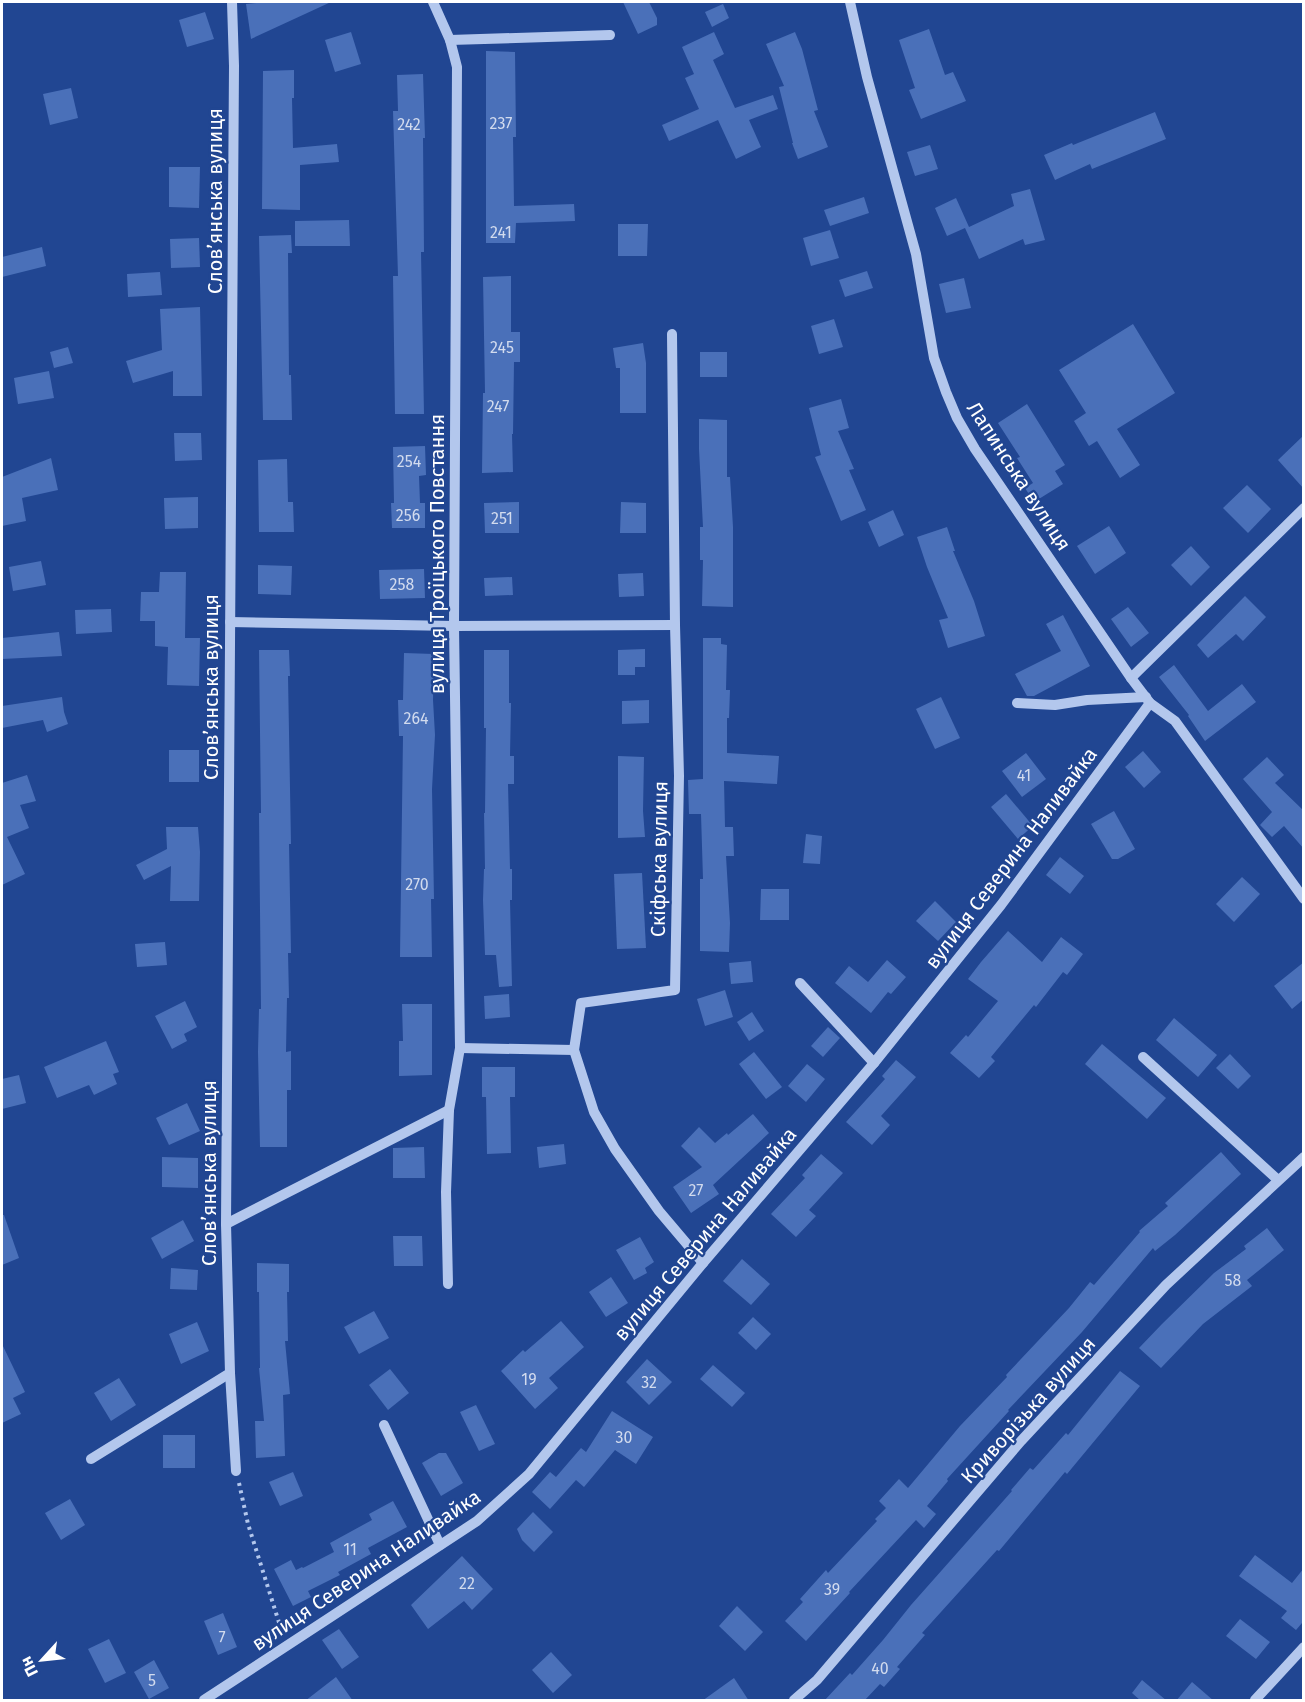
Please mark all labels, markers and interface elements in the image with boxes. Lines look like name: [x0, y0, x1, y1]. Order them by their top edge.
street label: Словʼянська вулиця: [203, 108, 227, 294]
house number: 237: [490, 114, 512, 133]
house number: 242: [397, 115, 421, 134]
house number: 241: [490, 223, 512, 242]
house number: 245: [490, 338, 514, 357]
house number: 247: [487, 397, 509, 416]
street label: Лапинська вулиця: [962, 397, 1076, 555]
street label: вулиця Троїцького Повстання: [425, 414, 449, 694]
house number: 254: [397, 452, 422, 471]
house number: 256: [396, 506, 420, 525]
house number: 251: [491, 509, 513, 528]
house number: 258: [390, 575, 415, 594]
street label: Словʼянська вулиця: [199, 594, 223, 780]
house number: 264: [404, 709, 429, 728]
street label: вулиця Северина Наливайка: [920, 743, 1102, 973]
house number: 41: [1017, 766, 1031, 785]
street label: Скіфська вулиця: [646, 781, 672, 937]
house number: 270: [405, 875, 429, 894]
street label: Словʼянська вулиця: [197, 1080, 221, 1266]
street label: вулиця Северина Наливайка: [609, 1123, 801, 1345]
house number: 27: [689, 1181, 703, 1200]
house number: 58: [1225, 1271, 1242, 1290]
street label: Криворізька вулиця: [956, 1332, 1100, 1488]
house number: 19: [521, 1370, 537, 1389]
house number: 32: [641, 1373, 657, 1392]
house number: 30: [616, 1428, 633, 1447]
street label: вулиця Северина Наливайка: [247, 1484, 485, 1656]
house number: 11: [343, 1540, 357, 1559]
house number: 22: [459, 1574, 475, 1593]
house number: 39: [824, 1580, 840, 1599]
house number: 7: [218, 1628, 226, 1647]
north arrow: [12, 1630, 72, 1690]
text: Пн: [16, 1653, 42, 1680]
house number: 40: [871, 1659, 889, 1678]
house number: 5: [148, 1671, 156, 1690]

